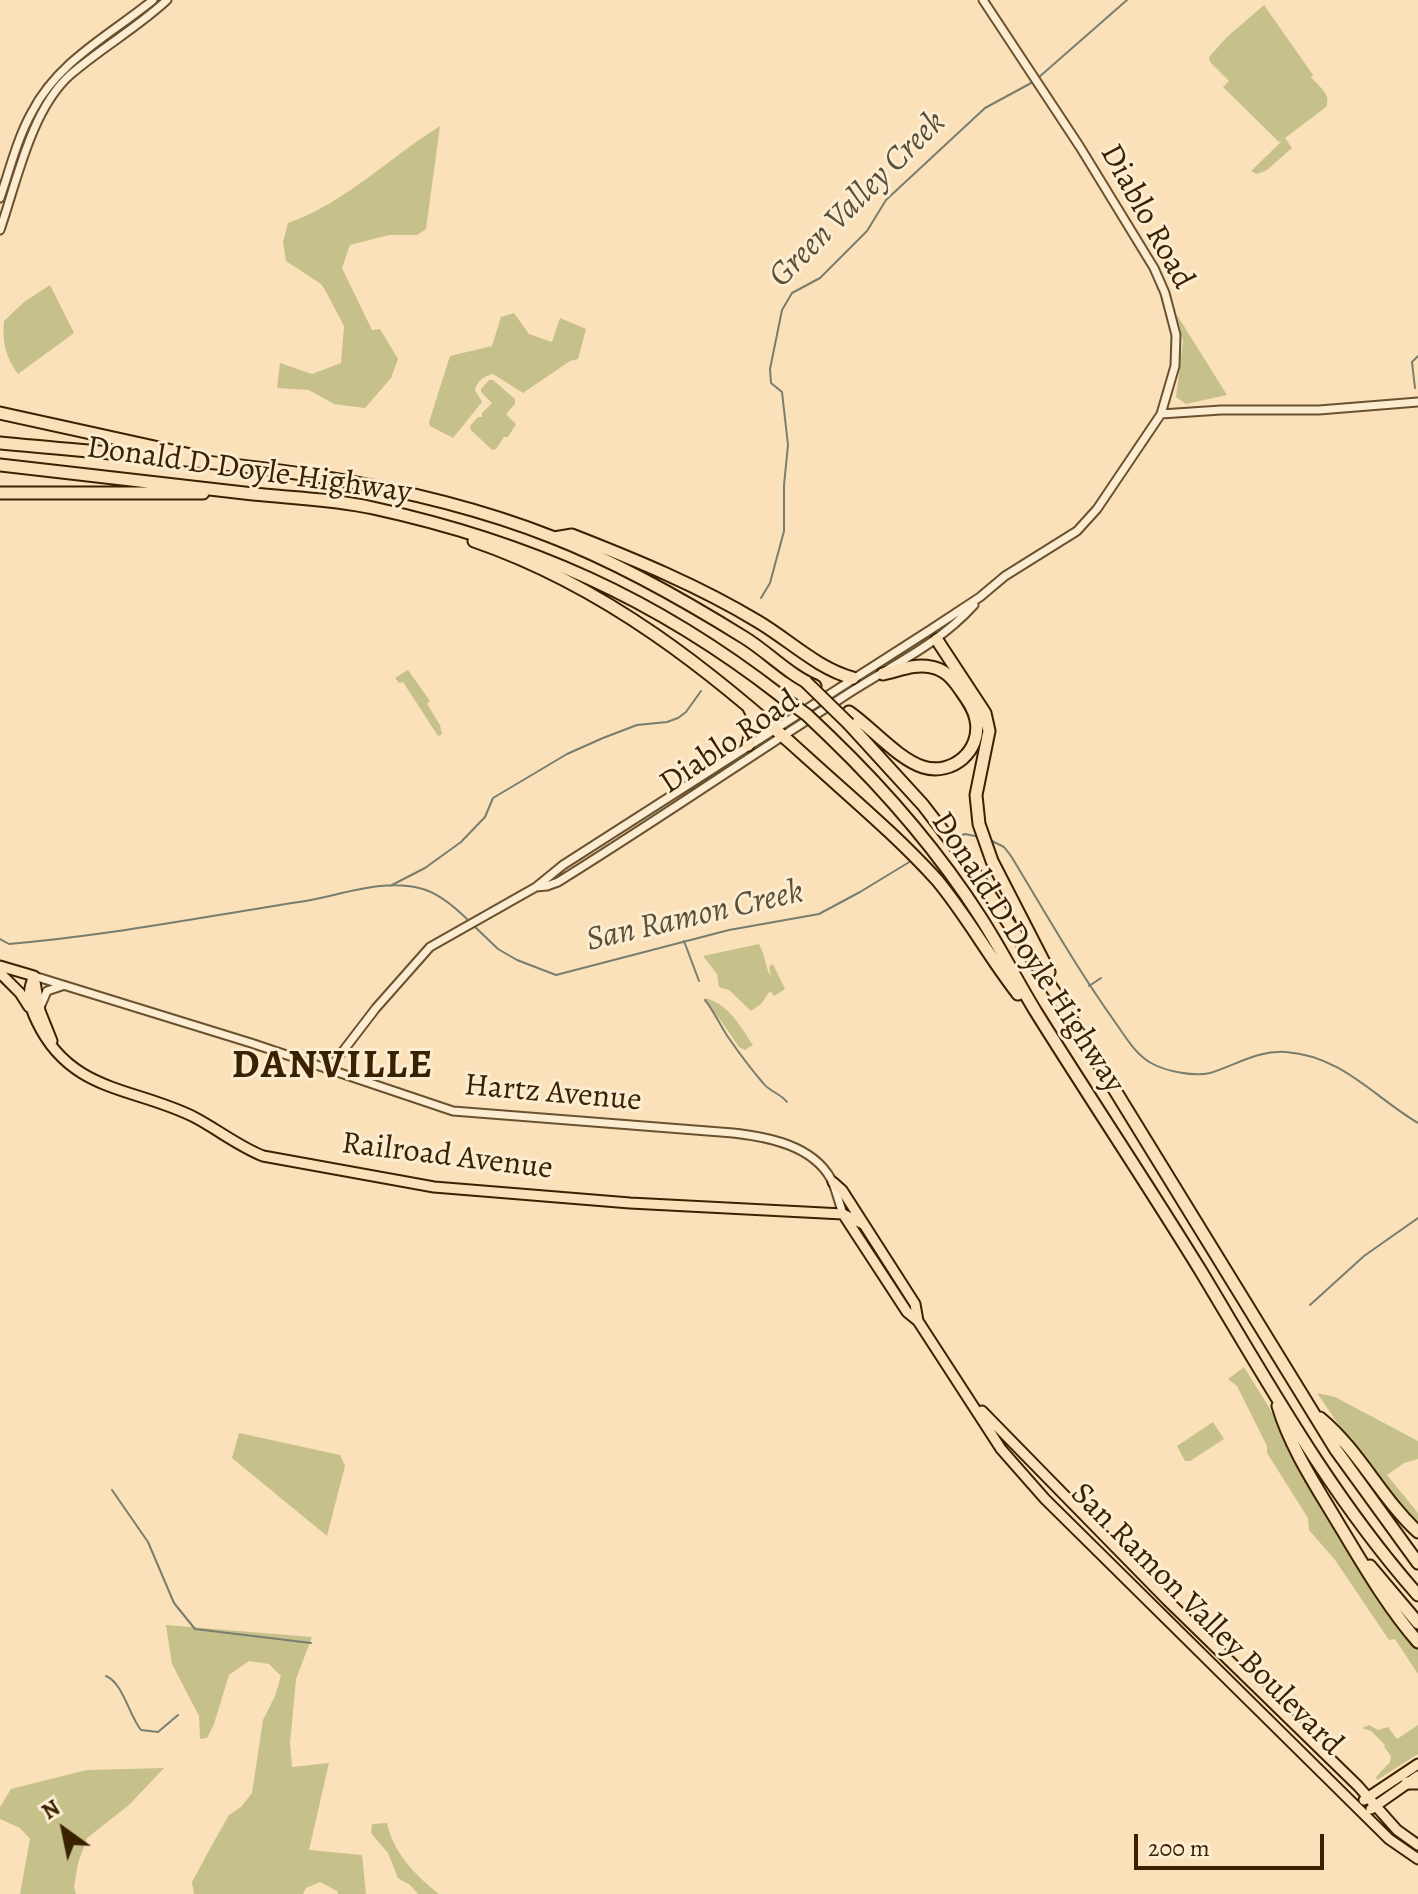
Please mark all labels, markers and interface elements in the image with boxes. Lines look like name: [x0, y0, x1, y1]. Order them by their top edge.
water label: Green Valley Creek: [761, 103, 955, 297]
street label: Diablo Road: [1091, 138, 1201, 296]
street label: Donald D Doyle Highway: [84, 429, 414, 513]
street label: Diablo Road: [653, 683, 807, 803]
street label: Donald D Doyle Highway: [922, 805, 1132, 1101]
water label: San Ramon Creek: [582, 872, 808, 962]
district label: DANVILLE: [232, 1043, 434, 1091]
street label: Hartz Avenue: [463, 1067, 643, 1121]
street label: Railroad Avenue: [339, 1125, 555, 1189]
street label: San Ramon Valley Boulevard: [1062, 1476, 1350, 1764]
north arrow: [24, 1790, 104, 1870]
text: N: [36, 1793, 66, 1827]
scale bar: [1138, 1818, 1328, 1868]
text: 200 m: [1148, 1832, 1210, 1864]

